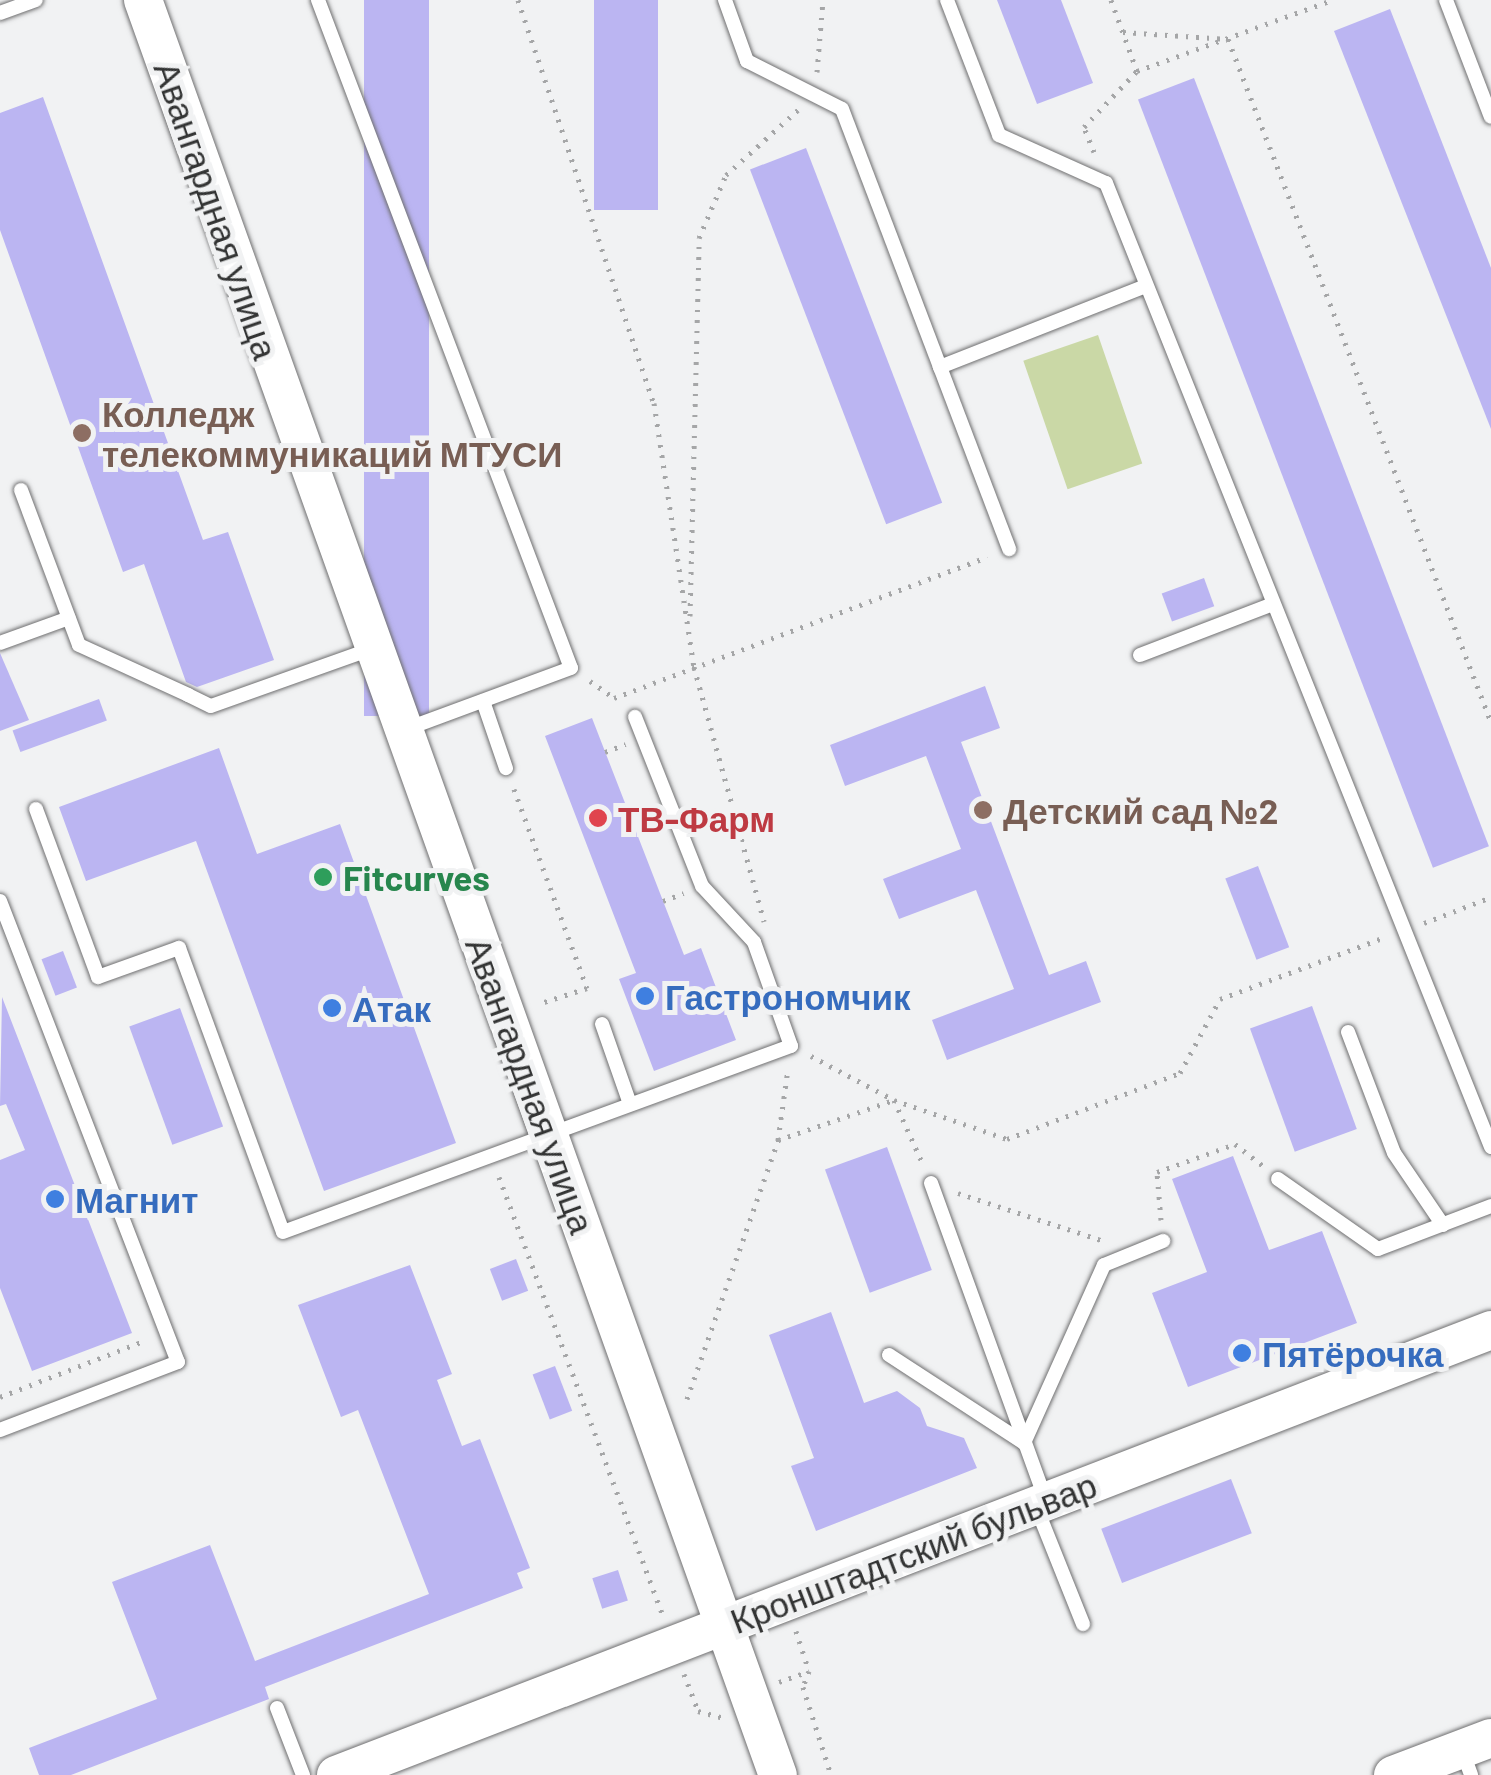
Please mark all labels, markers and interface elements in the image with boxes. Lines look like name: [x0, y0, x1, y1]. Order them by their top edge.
street label: Авангардная улица: [146, 56, 288, 364]
place label: Колледж телекоммуникаций МТУСИ: [102, 392, 563, 474]
marker: Колледж телекоммуникаций МТУСИ: [71, 422, 93, 444]
place label: Детский сад №2: [1003, 789, 1278, 831]
place label: ТВ-Фарм: [618, 797, 775, 839]
marker: Детский сад №2: [972, 799, 994, 821]
marker: ТВ-Фарм: [587, 807, 609, 829]
place label: Fitcurves: [343, 856, 490, 898]
marker: Fitcurves: [312, 866, 334, 888]
street label: Авангардная улица: [458, 931, 604, 1239]
place label: Гастрономчик: [665, 975, 911, 1017]
marker: Гастрономчик: [634, 985, 656, 1007]
place label: Атак: [352, 987, 431, 1029]
marker: Атак: [321, 997, 343, 1019]
place label: Магнит: [75, 1178, 198, 1220]
marker: Магнит: [44, 1188, 66, 1210]
place label: Пятёрочка: [1262, 1332, 1443, 1374]
marker: Пятёрочка: [1231, 1342, 1253, 1364]
street label: Кронштадтский бульвар: [724, 1463, 1102, 1641]

